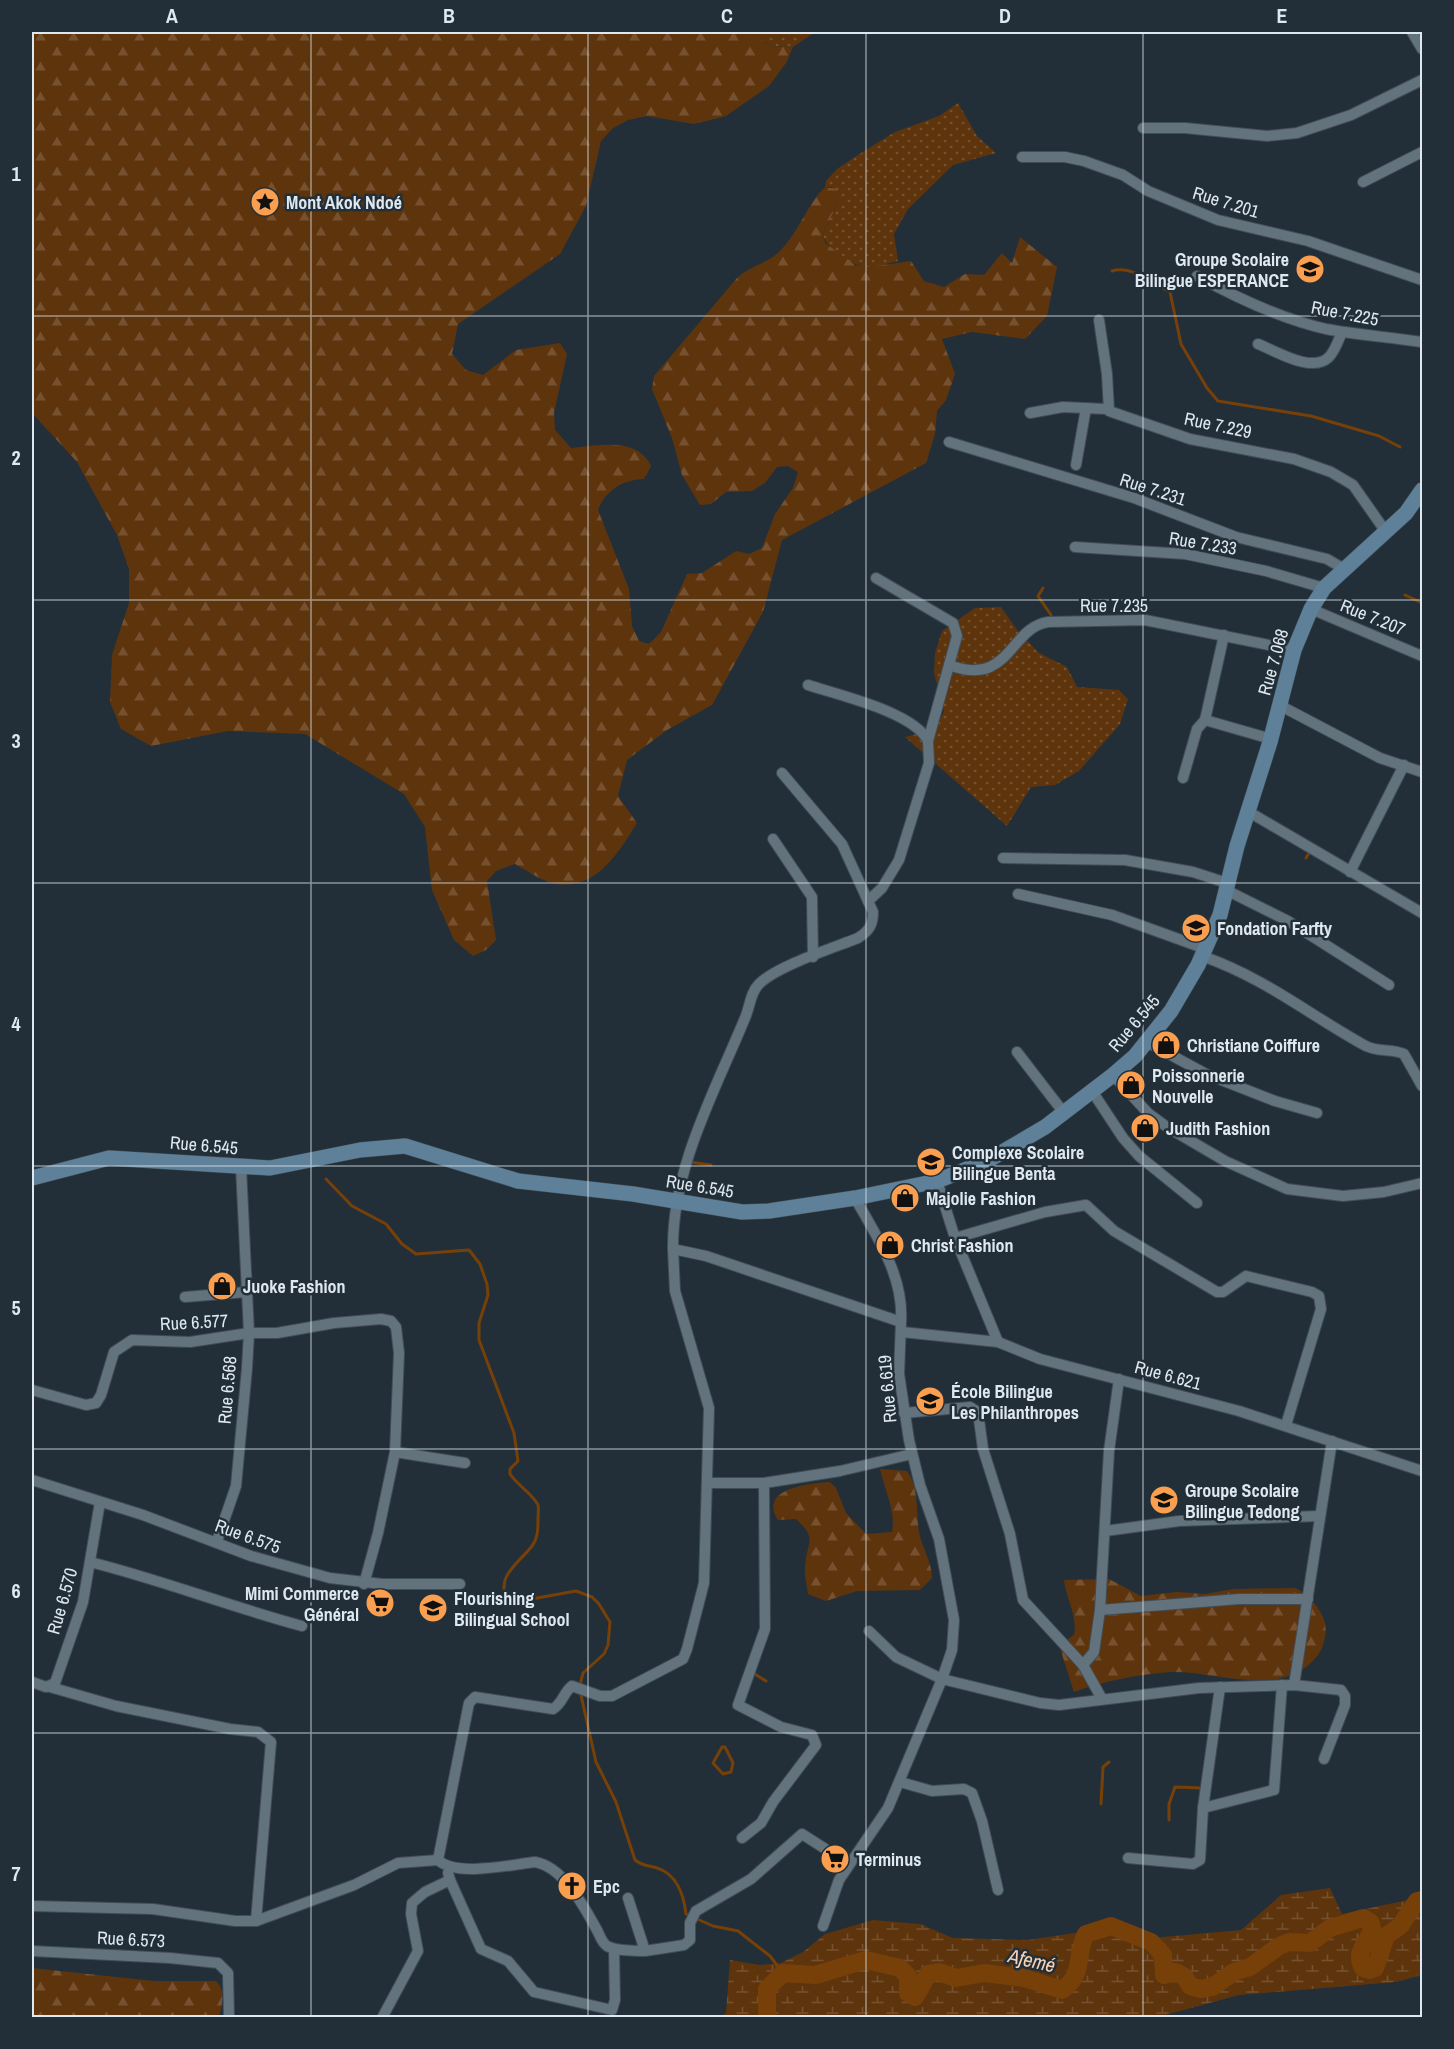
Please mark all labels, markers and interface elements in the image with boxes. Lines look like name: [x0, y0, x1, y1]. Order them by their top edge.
text: A: [166, 2, 178, 29]
text: B: [443, 2, 455, 29]
text: C: [721, 2, 733, 29]
text: D: [999, 2, 1011, 29]
text: E: [1277, 2, 1288, 29]
text: 1: [11, 160, 21, 187]
street label: Rue 7.201: [1190, 180, 1263, 224]
place icon: Mont Akok Ndoé: [249, 186, 281, 218]
place label: Mont Akok Ndoé: [286, 190, 402, 215]
place label: Groupe Scolaire Bilingue ESPERANCE: [1135, 247, 1289, 293]
school or university icon: Groupe Scolaire Bilingue ESPERANCE: [1294, 253, 1326, 285]
street label: Rue 7.225: [1309, 294, 1381, 332]
street label: Rue 7.229: [1182, 406, 1254, 444]
text: 2: [11, 444, 21, 471]
street label: Rue 7.231: [1117, 467, 1190, 512]
street label: Rue 7.233: [1167, 525, 1239, 561]
street label: Rue 7.235: [1080, 593, 1148, 618]
street label: Rue 7.207: [1337, 593, 1409, 641]
street label: Rue 7.068: [1252, 626, 1294, 698]
text: 3: [11, 727, 21, 754]
school or university icon: Fondation Farfty: [1180, 912, 1212, 944]
place label: Fondation Farfty: [1217, 916, 1333, 941]
street label: Rue 6.545: [1103, 989, 1165, 1057]
text: 4: [11, 1010, 21, 1037]
shop icon: Christiane Coiffure: [1150, 1029, 1182, 1061]
place label: Christiane Coiffure: [1187, 1033, 1320, 1058]
place label: Poissonnerie Nouvelle: [1152, 1063, 1245, 1109]
shop icon: Poissonnerie Nouvelle: [1115, 1069, 1147, 1101]
shop icon: Judith Fashion: [1129, 1112, 1161, 1144]
place label: Judith Fashion: [1166, 1116, 1270, 1141]
street label: Rue 6.545: [169, 1130, 239, 1160]
place label: Complexe Scolaire Bilingue Benta: [952, 1140, 1084, 1186]
school or university icon: Complexe Scolaire Bilingue Benta: [915, 1146, 947, 1178]
street label: Rue 6.545: [664, 1168, 736, 1204]
shop icon: Majolie Fashion: [889, 1182, 921, 1214]
place label: Majolie Fashion: [926, 1186, 1036, 1211]
shop icon: Christ Fashion: [874, 1229, 906, 1261]
place label: Christ Fashion: [911, 1233, 1014, 1258]
shop icon: Juoke Fashion: [206, 1270, 238, 1302]
place label: Juoke Fashion: [243, 1274, 346, 1299]
text: 5: [11, 1294, 21, 1321]
street label: Rue 6.577: [159, 1308, 229, 1336]
street label: Rue 6.619: [872, 1354, 902, 1424]
street label: Rue 6.621: [1132, 1354, 1205, 1396]
street label: Rue 6.568: [212, 1355, 242, 1425]
place label: École Bilingue Les Philanthropes: [951, 1379, 1079, 1425]
school or university icon: École Bilingue Les Philanthropes: [914, 1385, 946, 1417]
place label: Groupe Scolaire Bilingue Tedong: [1185, 1478, 1300, 1524]
school or university icon: Groupe Scolaire Bilingue Tedong: [1148, 1484, 1180, 1516]
street label: Rue 6.575: [212, 1513, 284, 1559]
street label: Rue 6.570: [41, 1565, 83, 1637]
text: 6: [11, 1577, 21, 1604]
place label: Mimi Commerce Général: [245, 1581, 359, 1627]
place label: Flourishing Bilingual School: [454, 1586, 570, 1632]
supermarket icon: Mimi Commerce Général: [364, 1587, 396, 1619]
school or university icon: Flourishing Bilingual School: [417, 1592, 449, 1624]
supermarket icon: Terminus: [819, 1843, 851, 1875]
place label: Terminus: [856, 1847, 921, 1872]
text: 7: [11, 1860, 21, 1887]
church icon: Epc: [556, 1870, 588, 1902]
place label: Epc: [593, 1874, 620, 1899]
street label: Rue 6.573: [96, 1925, 166, 1953]
water label: Afemé: [1005, 1941, 1058, 1978]

